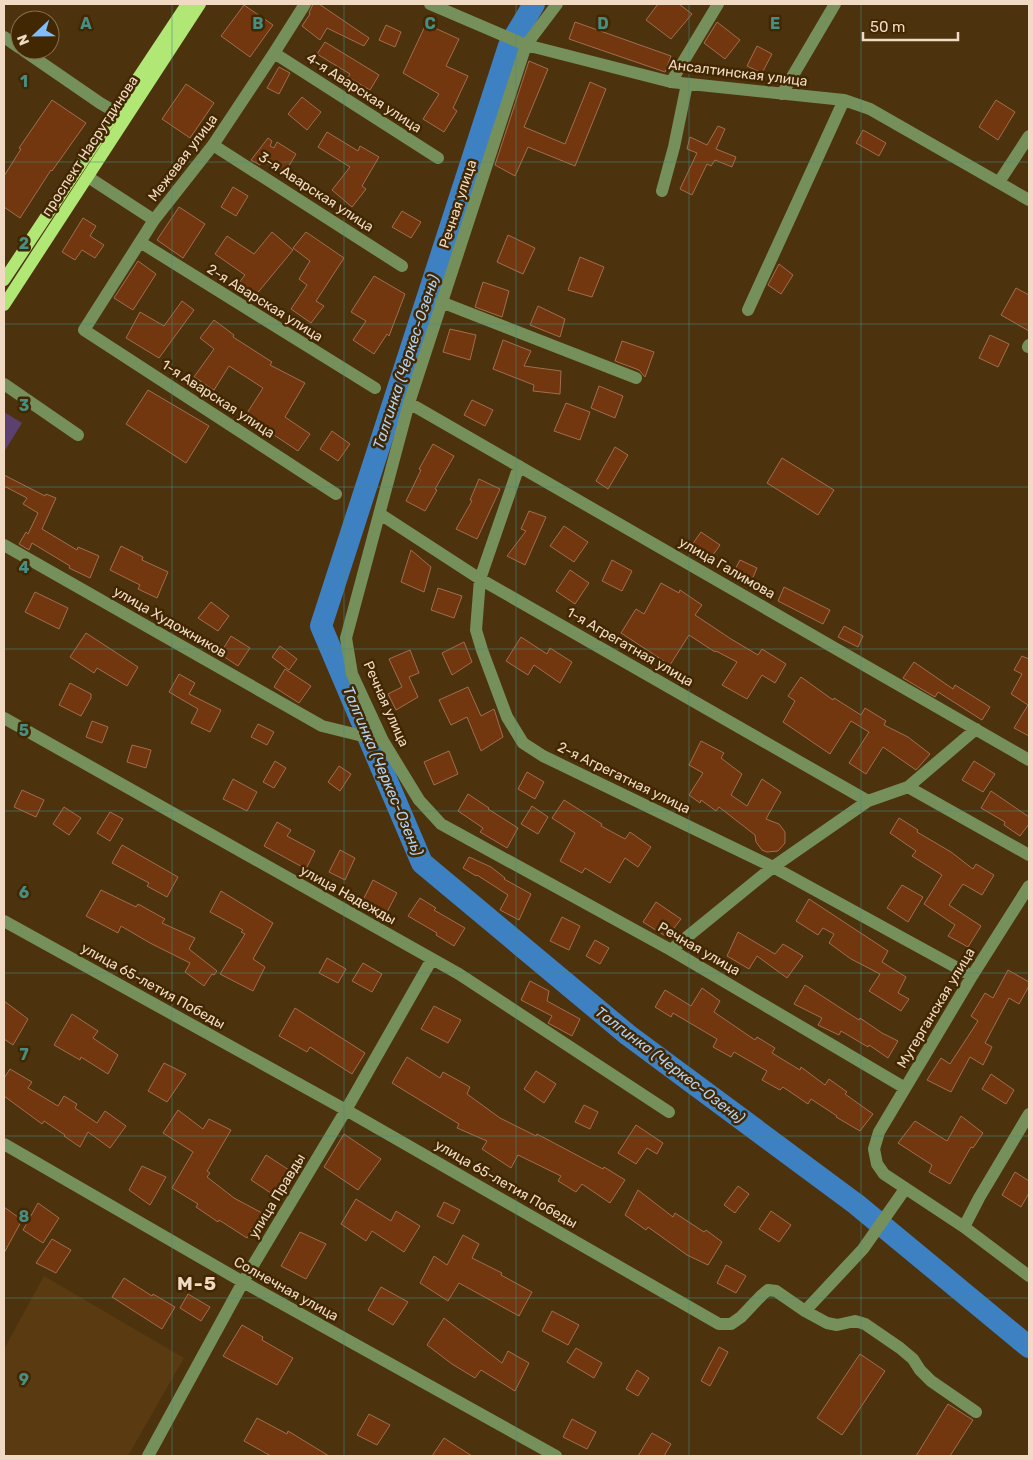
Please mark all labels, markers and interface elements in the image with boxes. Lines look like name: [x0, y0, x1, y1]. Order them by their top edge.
north arrow: [10, 10, 60, 60]
scale bar: [863, 10, 958, 42]
text: A: [80, 14, 92, 33]
text: B: [252, 14, 264, 33]
text: C: [424, 14, 436, 33]
text: D: [597, 14, 609, 33]
text: E: [770, 14, 780, 33]
text: 50 m: [870, 18, 905, 36]
text: N: [14, 32, 33, 48]
street label: 4-я Аварская улица: [303, 49, 425, 137]
street label: Ансалтинская улица: [667, 56, 809, 90]
text: 1: [20, 72, 28, 91]
street label: проспект Насрутдинова: [38, 73, 142, 219]
street label: Межевая улица: [145, 111, 221, 205]
street label: 3-я Аварская улица: [255, 148, 377, 236]
street label: Речная улица: [436, 158, 480, 250]
text: 2: [19, 234, 29, 253]
street label: 2-я Аварская улица: [204, 260, 326, 346]
water label: Талгинка (Черкес-Озень): [369, 272, 443, 452]
street label: 1-я Аварская улица: [158, 356, 278, 442]
text: 3: [19, 396, 29, 415]
street label: улица Галимова: [676, 533, 778, 603]
text: 4: [19, 558, 30, 577]
street label: улица Художников: [110, 583, 230, 661]
street label: 1-я Агрегатная улица: [563, 604, 697, 690]
street label: Речная улица: [360, 658, 412, 750]
water label: Талгинка (Черкес-Озень): [339, 683, 427, 859]
text: 5: [19, 721, 29, 740]
street label: 2-я Агрегатная улица: [555, 738, 693, 818]
street label: улица Надежды: [297, 862, 399, 928]
text: 6: [19, 883, 29, 902]
street label: Речная улица: [655, 919, 743, 979]
street label: улица 65-летия Победы: [78, 939, 228, 1033]
street label: Мугерганская улица: [893, 945, 979, 1071]
water label: Талгинка (Черкес-Озень): [592, 1003, 748, 1127]
text: 7: [19, 1045, 29, 1064]
street label: улица 65-летия Победы: [432, 1136, 580, 1232]
street label: улица Правды: [245, 1151, 309, 1241]
text: 8: [19, 1207, 30, 1226]
street label: Солнечная улица: [231, 1253, 341, 1325]
district label: М-5: [177, 1272, 217, 1295]
text: 9: [19, 1370, 29, 1389]

